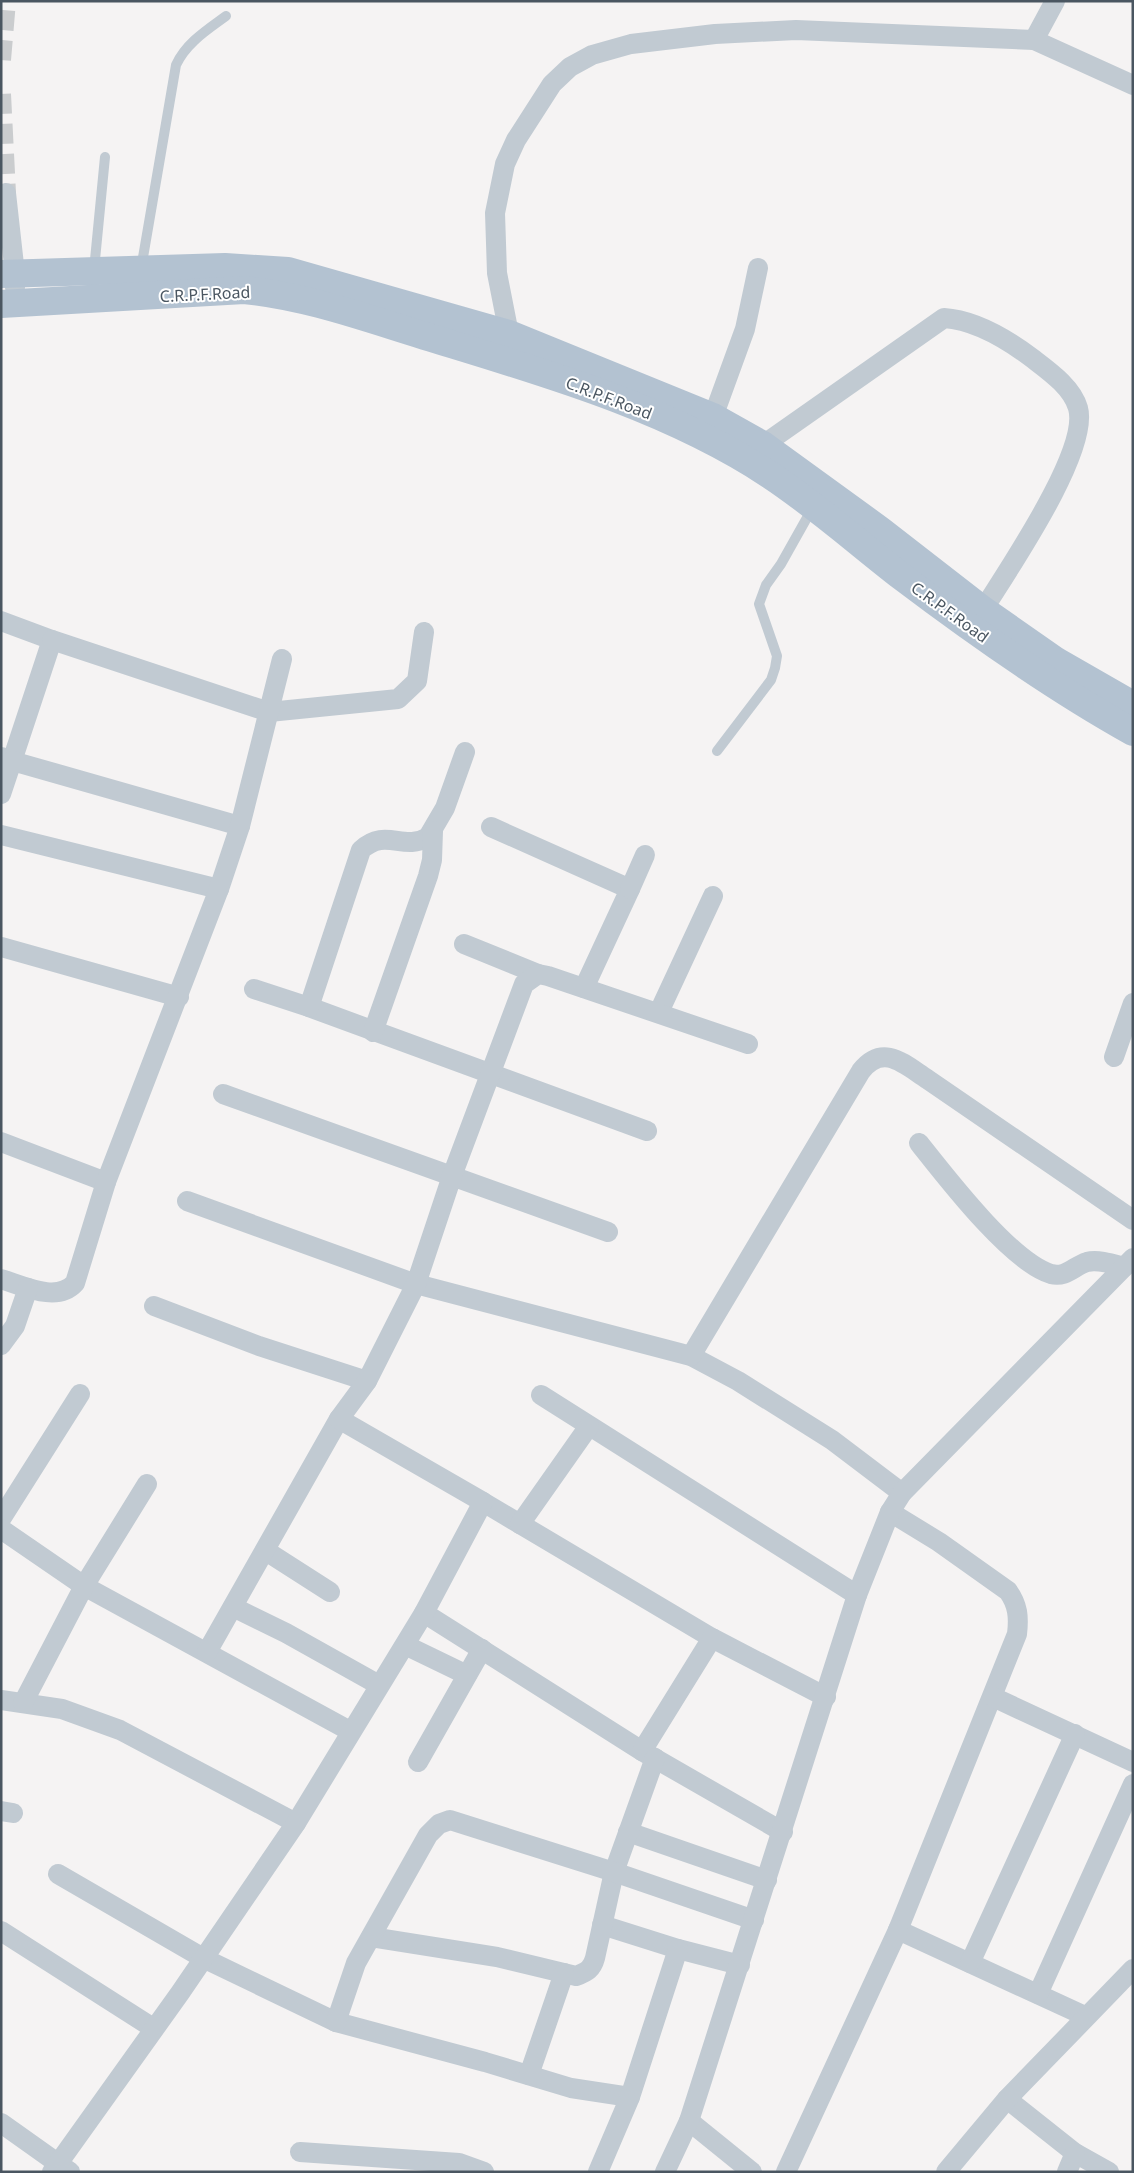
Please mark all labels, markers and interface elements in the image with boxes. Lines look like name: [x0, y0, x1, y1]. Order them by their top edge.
street label: C.R.P.F.Road: [159, 281, 251, 307]
street label: C.R.P.F.Road: [563, 371, 655, 425]
street label: C.R.P.F.Road: [907, 576, 993, 648]

